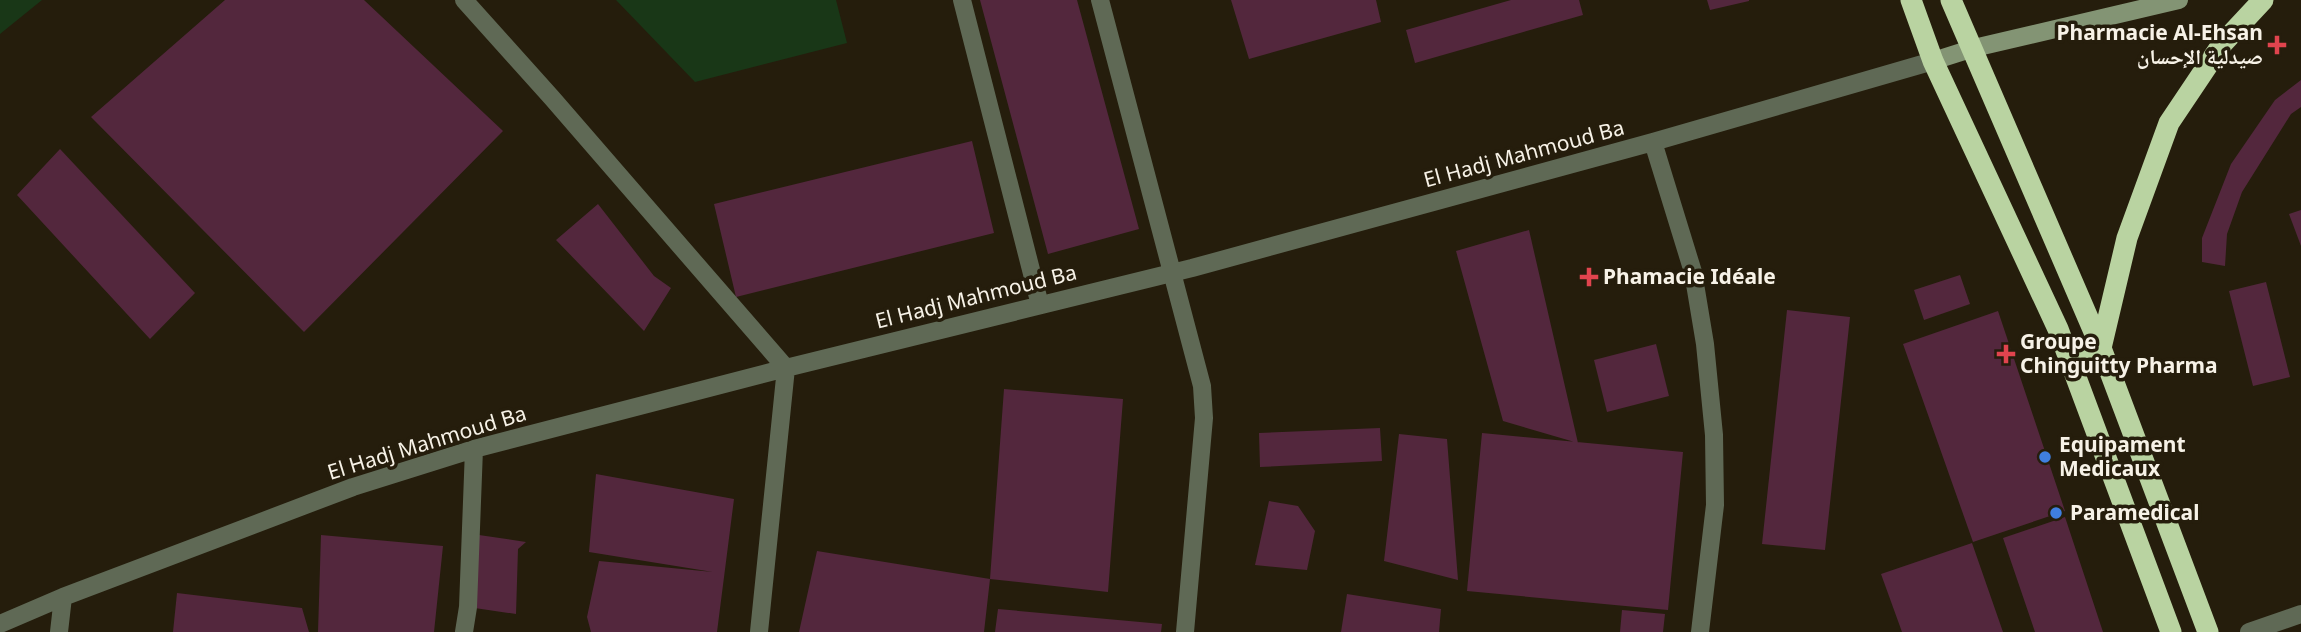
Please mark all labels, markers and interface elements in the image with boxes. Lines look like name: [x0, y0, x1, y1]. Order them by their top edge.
place label: Pharmacie Al-Ehsan صيدلية الإحسان: [2056, 18, 2263, 70]
marker: Pharmacie Al-Ehsan صيدلية الإحسان: [2269, 37, 2285, 53]
street label: El Hadj Mahmoud Ba: [1420, 113, 1627, 193]
street label: El Hadj Mahmoud Ba: [872, 257, 1079, 335]
place label: Phamacie Idéale: [1603, 262, 1776, 290]
marker: Phamacie Idéale: [1581, 269, 1597, 285]
place label: Groupe Chinguitty Pharma: [2020, 327, 2218, 379]
marker: Groupe Chinguitty Pharma: [1998, 346, 2014, 362]
street label: El Hadj Mahmoud Ba: [324, 398, 530, 486]
place label: Equipament Medicaux: [2059, 430, 2186, 482]
marker: Equipament Medicaux: [2037, 449, 2053, 465]
place label: Paramedical: [2070, 498, 2199, 526]
marker: Paramedical: [2048, 505, 2064, 521]

